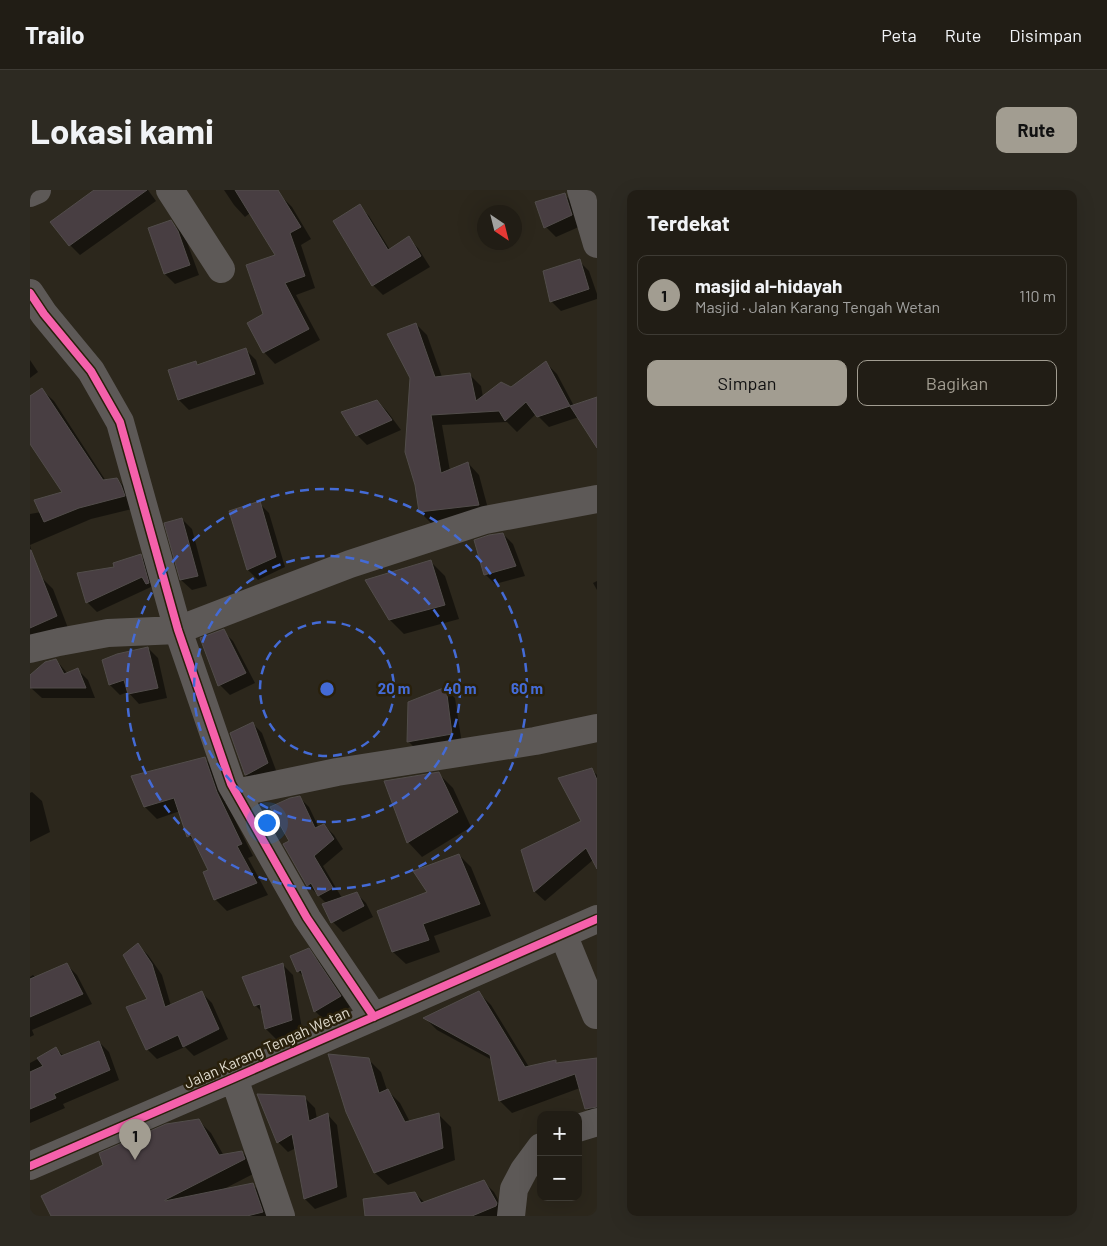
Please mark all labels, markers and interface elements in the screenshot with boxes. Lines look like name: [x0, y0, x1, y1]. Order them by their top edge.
text: Trailo: [25, 20, 85, 49]
text: Peta: [881, 24, 917, 46]
text: Rute: [945, 24, 981, 46]
text: Disimpan: [1009, 24, 1082, 46]
button: Rute: [996, 107, 1077, 153]
text: Lokasi kami: [30, 109, 214, 151]
north arrow: [477, 205, 522, 250]
text: Terdekat: [647, 210, 730, 235]
text: masjid al-hidayah: [695, 274, 842, 297]
text: 1: [661, 286, 667, 305]
text: 110 m: [1019, 286, 1056, 305]
text: Masjid · Jalan Karang Tengah Wetan: [695, 297, 940, 316]
button: Simpan: [647, 360, 847, 406]
button: Bagikan: [857, 360, 1057, 406]
text: 20 m: [378, 679, 410, 697]
text: 40 m: [443, 679, 477, 697]
text: 60 m: [511, 679, 543, 697]
centre of rings: [318, 680, 336, 698]
your location: [254, 810, 280, 836]
street label: Jalan Karang Tengah Wetan: [181, 1002, 352, 1092]
map controls: [537, 1111, 582, 1201]
button: +: [537, 1111, 582, 1156]
pin: 1: [119, 1119, 151, 1160]
button: −: [537, 1156, 582, 1201]

